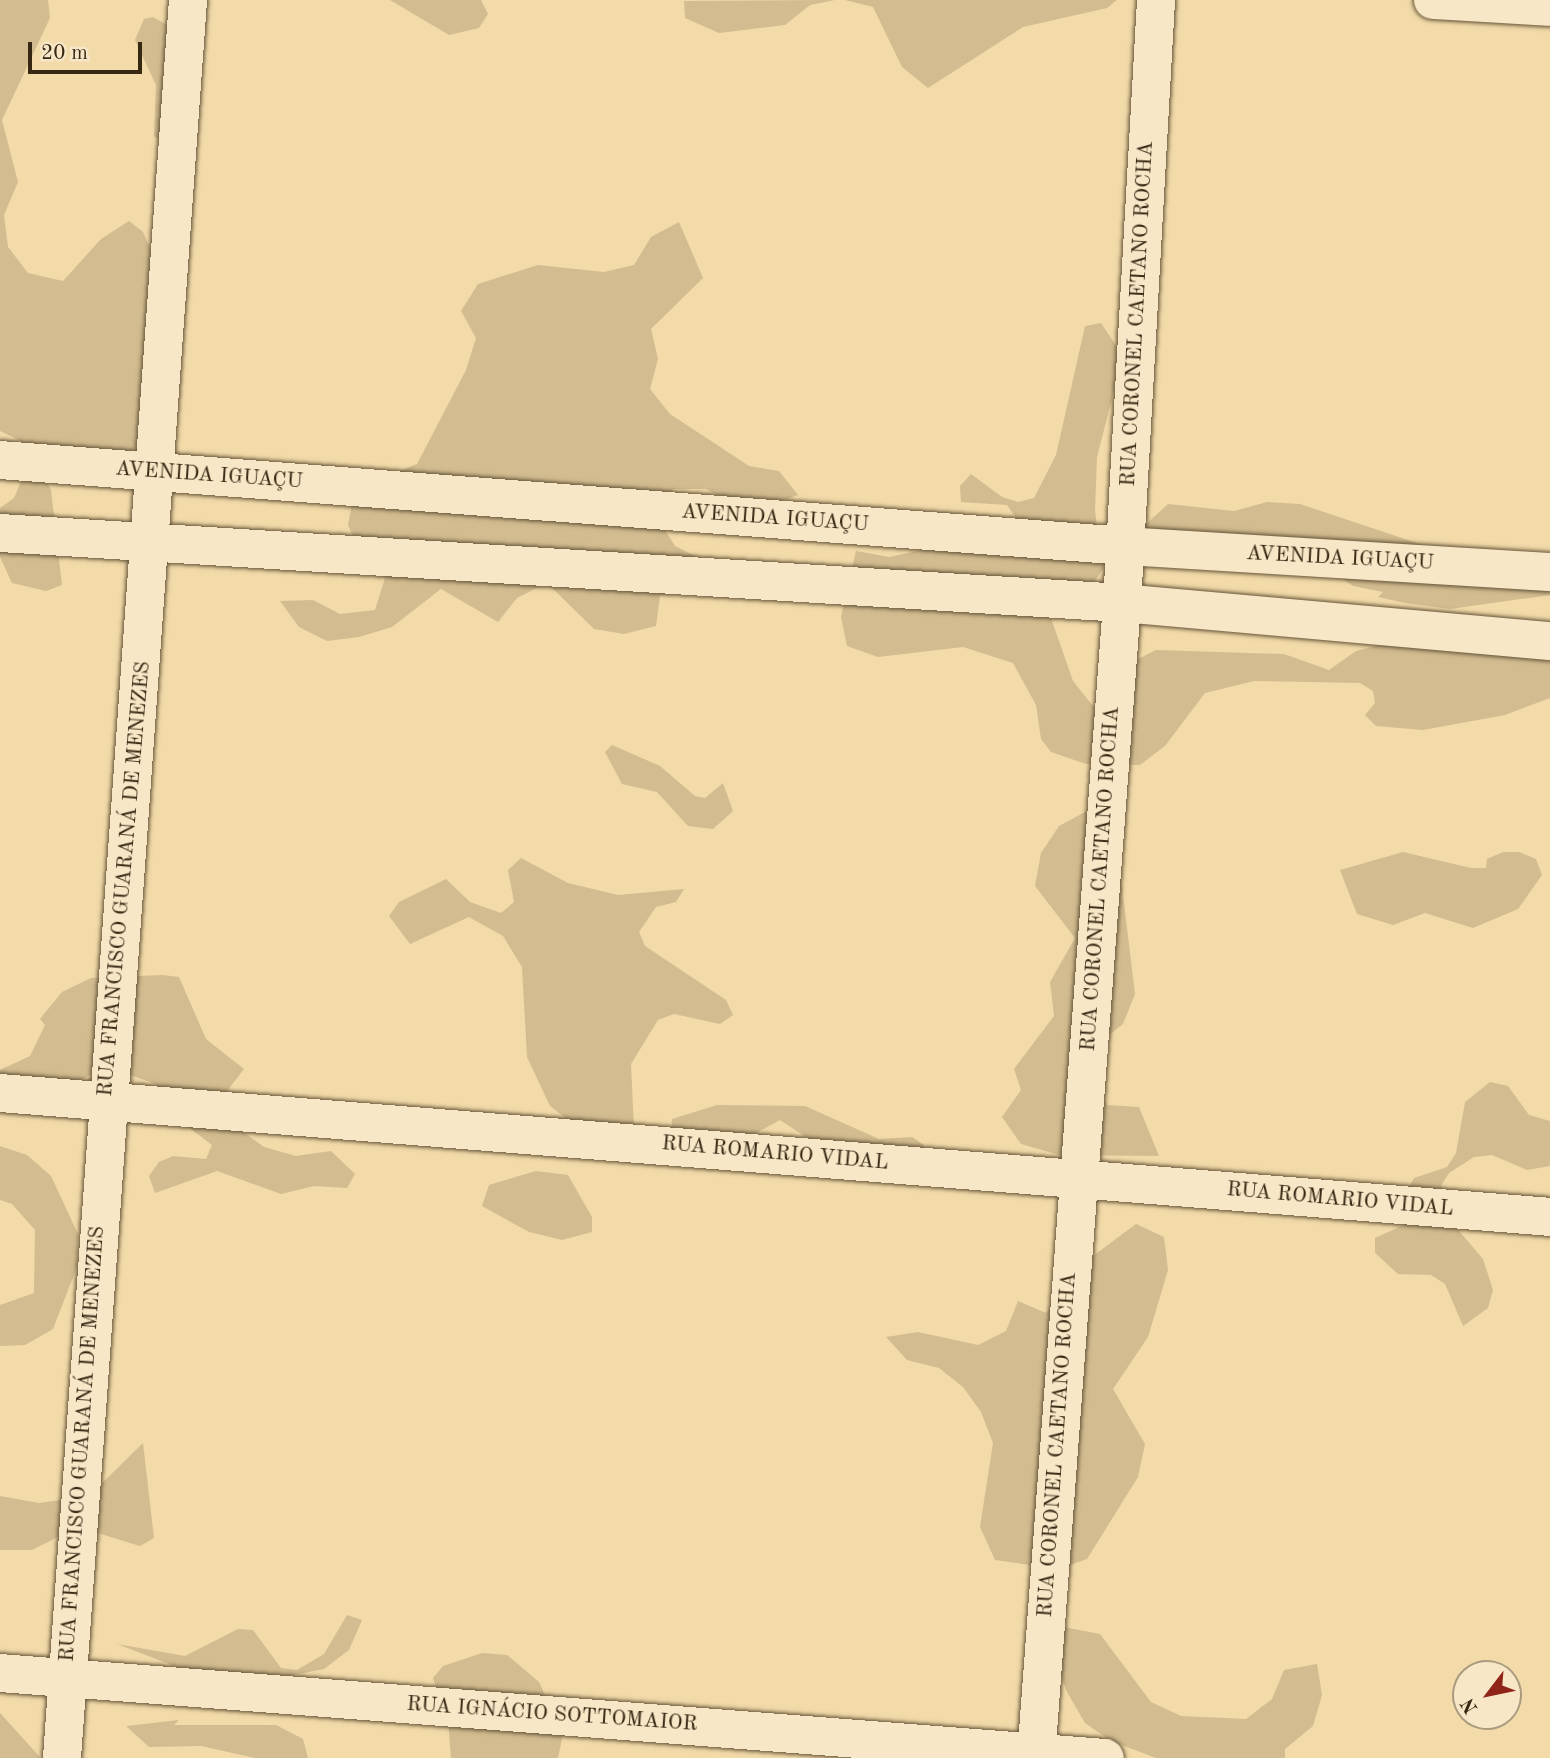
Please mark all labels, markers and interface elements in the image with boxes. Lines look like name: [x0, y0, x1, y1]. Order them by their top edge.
scale bar: [32, 28, 145, 72]
text: 20 m: [41, 43, 88, 64]
street label: RUA CORONEL CAETANO ROCHA: [1116, 141, 1160, 487]
street label: AVENIDA IGUAÇU: [114, 457, 304, 495]
street label: AVENIDA IGUAÇU: [680, 500, 870, 538]
street label: AVENIDA IGUAÇU: [1245, 541, 1435, 577]
street label: RUA FRANCISCO GUARANÁ DE MENEZES: [93, 660, 157, 1098]
street label: RUA CORONEL CAETANO ROCHA: [1076, 706, 1126, 1052]
street label: RUA ROMARIO VIDAL: [661, 1132, 889, 1176]
street label: RUA ROMARIO VIDAL: [1226, 1178, 1454, 1222]
street label: RUA FRANCISCO GUARANÁ DE MENEZES: [55, 1225, 111, 1663]
street label: RUA CORONEL CAETANO ROCHA: [1033, 1272, 1083, 1618]
north arrow: [1452, 1660, 1522, 1730]
street label: RUA IGNÁCIO SOTTOMAIOR: [406, 1692, 698, 1738]
text: N: [1459, 1694, 1482, 1717]

